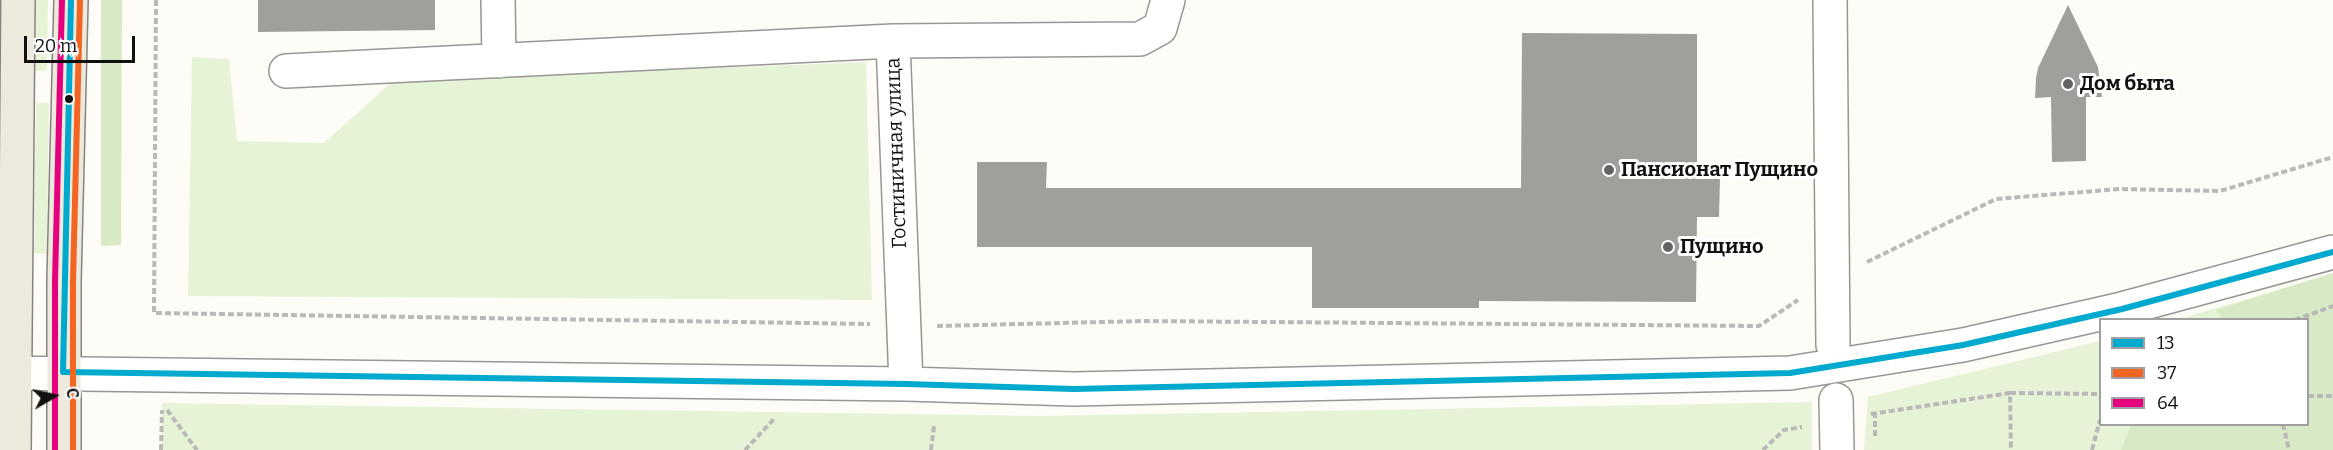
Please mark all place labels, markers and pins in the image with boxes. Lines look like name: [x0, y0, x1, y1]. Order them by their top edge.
place label: Дом быта: [2080, 72, 2175, 96]
marker: Дом быта: [2061, 77, 2075, 91]
unlabelled marker: [63, 93, 75, 105]
place label: Пансионат Пущино: [1621, 158, 1818, 182]
marker: Пансионат Пущино: [1602, 163, 1616, 177]
place label: Пущино: [1680, 235, 1763, 259]
marker: Пущино: [1661, 240, 1675, 254]

